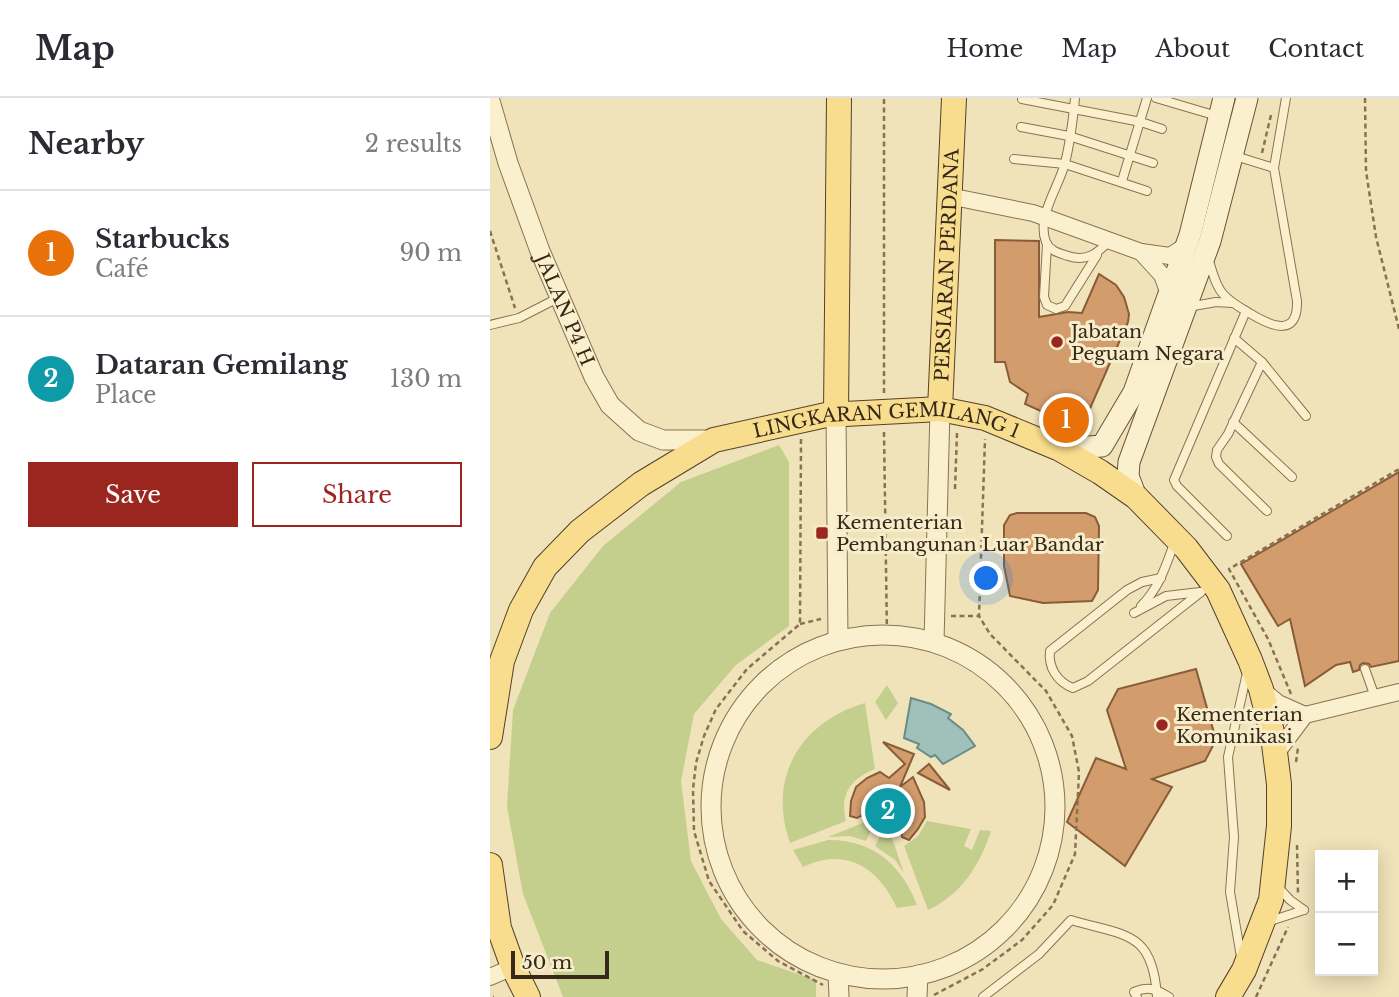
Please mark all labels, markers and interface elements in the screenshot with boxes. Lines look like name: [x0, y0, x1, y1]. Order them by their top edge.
text: Map: [35, 28, 115, 69]
text: Home: [947, 34, 1023, 63]
text: Map: [1061, 34, 1117, 63]
text: About: [1155, 34, 1230, 63]
text: Contact: [1268, 34, 1364, 63]
text: Nearby: [28, 125, 144, 162]
text: 2 results: [365, 130, 462, 158]
street label: PERSIARAN PERDANA: [930, 148, 963, 382]
text: Starbucks: [95, 223, 230, 255]
text: 1: [46, 239, 56, 267]
text: 90 m: [400, 239, 462, 267]
street label: JALAN P4 H: [530, 247, 599, 369]
text: Café: [95, 255, 149, 283]
place label: Jabatan Peguam Negara: [1068, 320, 1224, 365]
marker: Jabatan Peguam Negara: [1049, 334, 1065, 350]
text: Dataran Gemilang: [95, 349, 347, 381]
text: 2: [44, 365, 58, 393]
text: 130 m: [390, 365, 462, 393]
text: Place: [95, 381, 157, 409]
pin: 1: [1043, 394, 1089, 446]
street label: LINGKARAN GEMILANG 1: [751, 398, 1023, 443]
button: Save: [28, 462, 238, 527]
button: Share: [252, 462, 462, 527]
place label: Kementerian Pembangunan Luar Bandar: [836, 511, 1104, 556]
marker: Kementerian Pembangunan Luar Bandar: [814, 525, 830, 541]
your location: [969, 561, 1003, 595]
place label: Kementerian Komunikasi: [1176, 703, 1303, 748]
marker: Kementerian Komunikasi: [1154, 717, 1170, 733]
pin: 2: [865, 785, 911, 837]
map controls: [1315, 850, 1378, 976]
button: +: [1315, 850, 1378, 913]
button: −: [1315, 913, 1378, 976]
scale bar: [511, 948, 609, 980]
text: 50 m: [522, 951, 572, 974]

